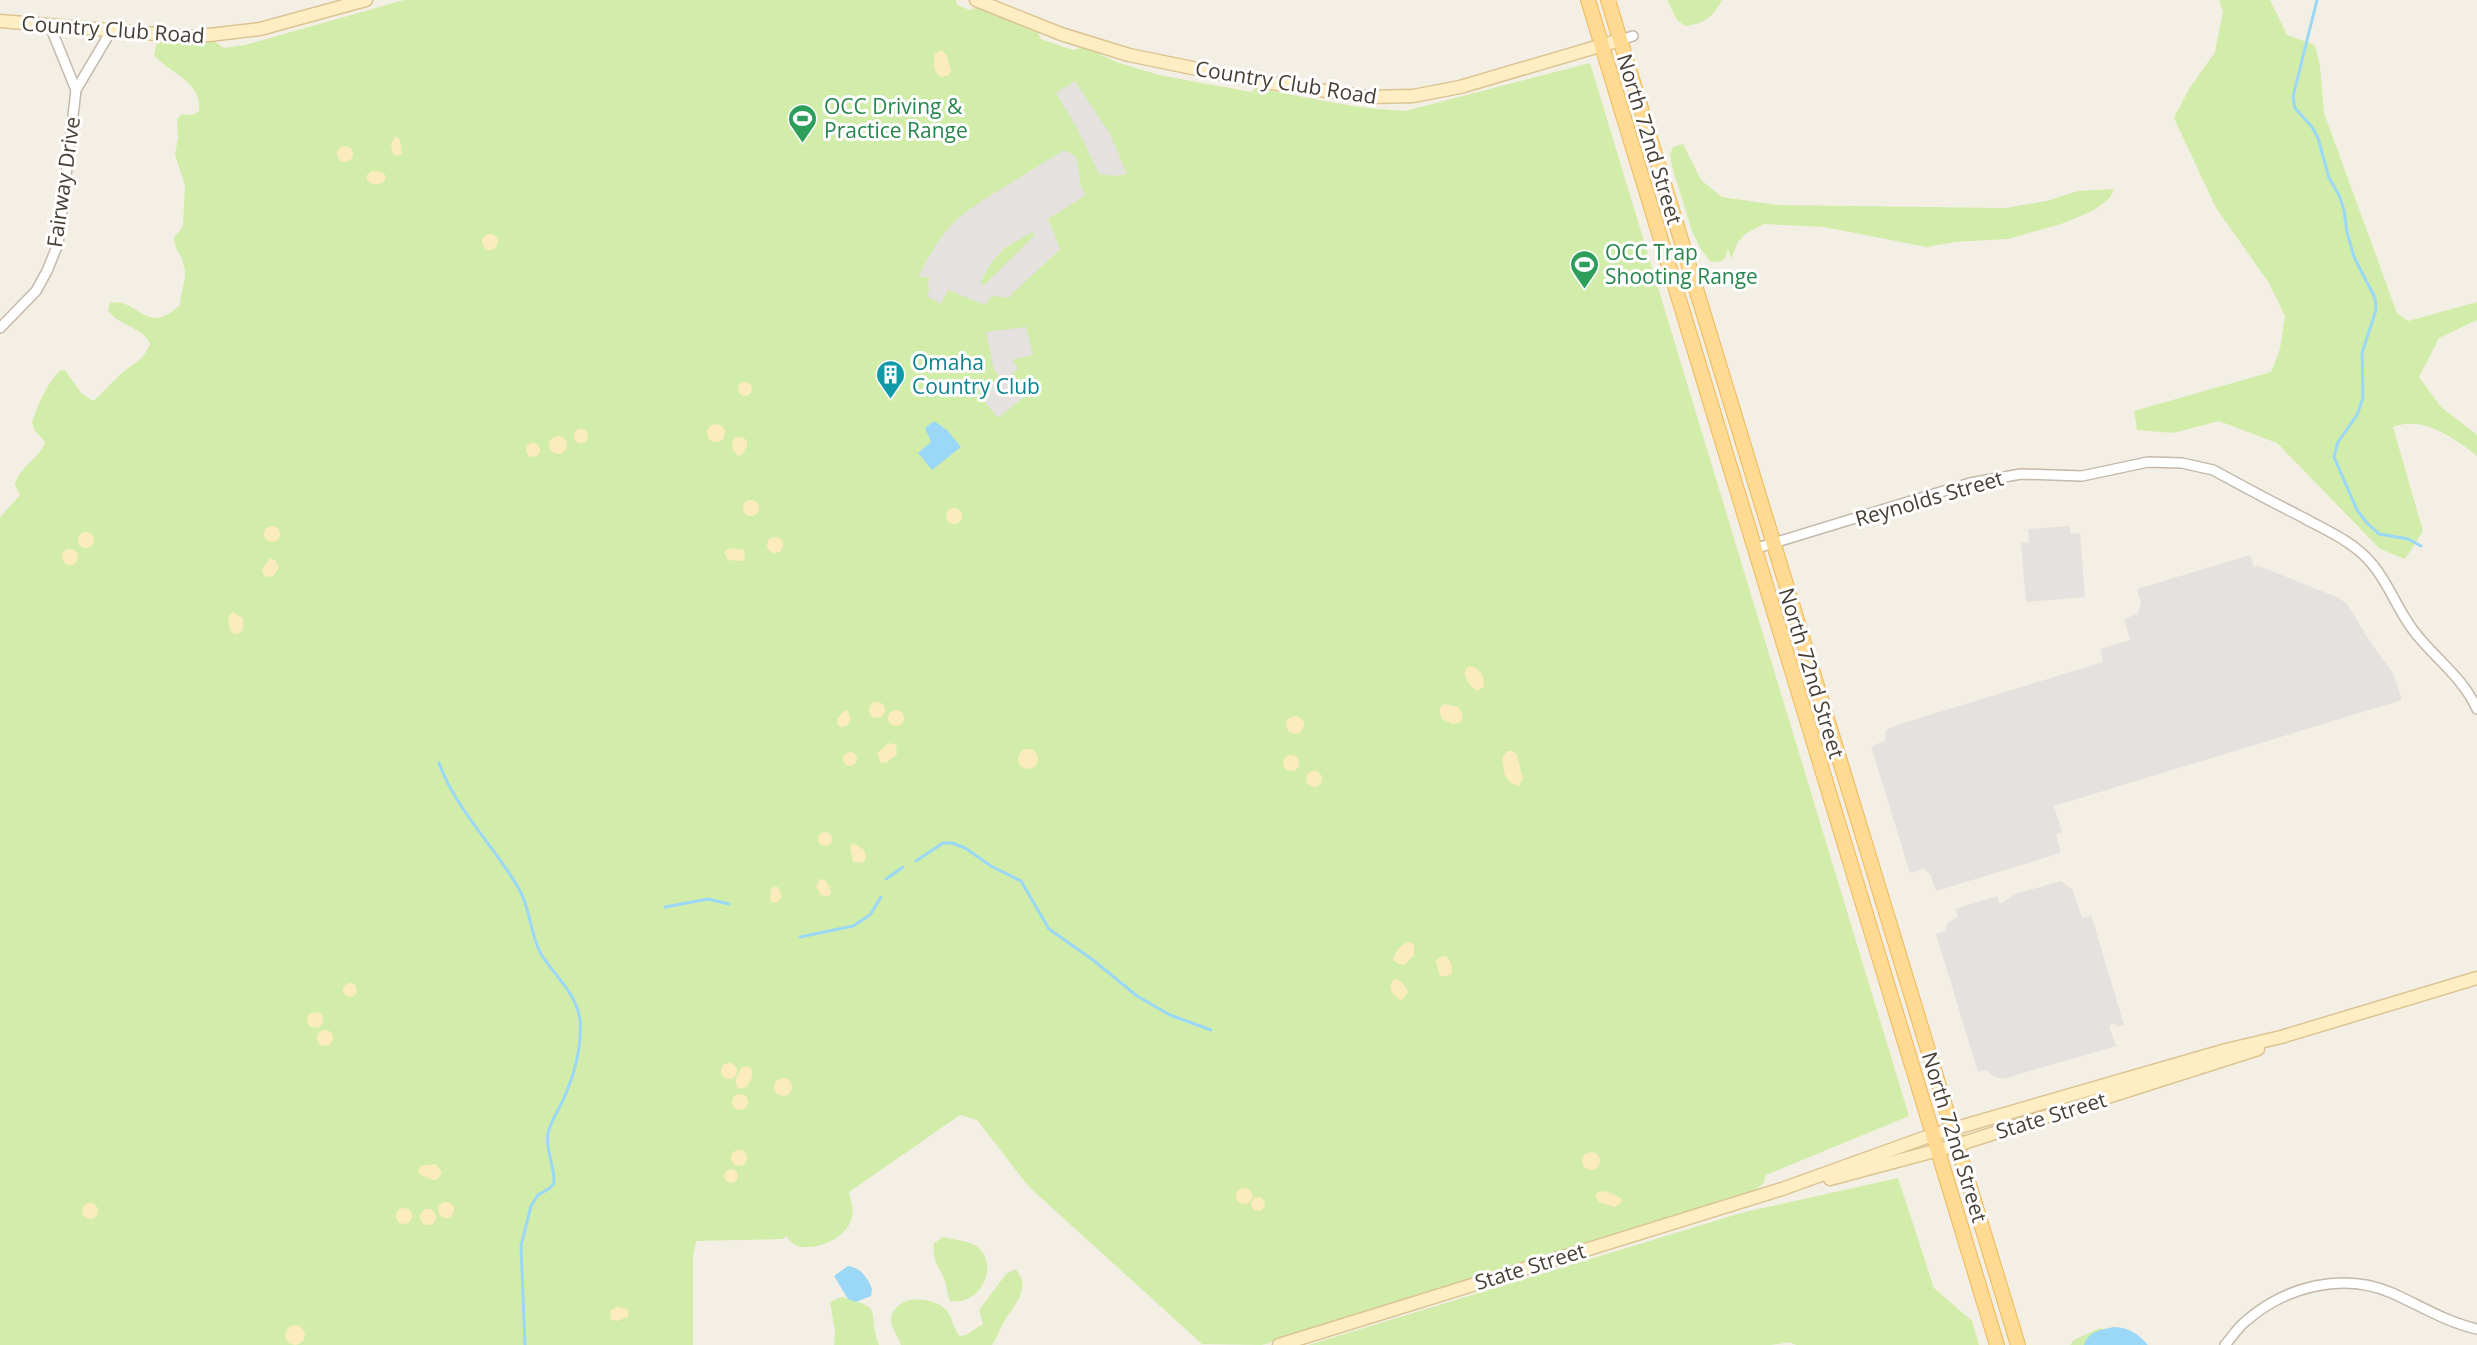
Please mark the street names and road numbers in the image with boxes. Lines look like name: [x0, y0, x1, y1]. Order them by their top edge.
street label: Country Club Road: [21, 9, 205, 49]
street label: North 72nd Street: [1611, 50, 1689, 228]
street label: Country Club Road: [1193, 54, 1379, 110]
street label: Fairway Drive: [40, 115, 86, 249]
street label: Reynolds Street: [1852, 463, 2006, 533]
street label: North 72nd Street: [1773, 584, 1851, 762]
street label: North 72nd Street: [1916, 1048, 1994, 1226]
street label: State Street: [1992, 1085, 2110, 1145]
street label: State Street: [1471, 1236, 1589, 1296]

